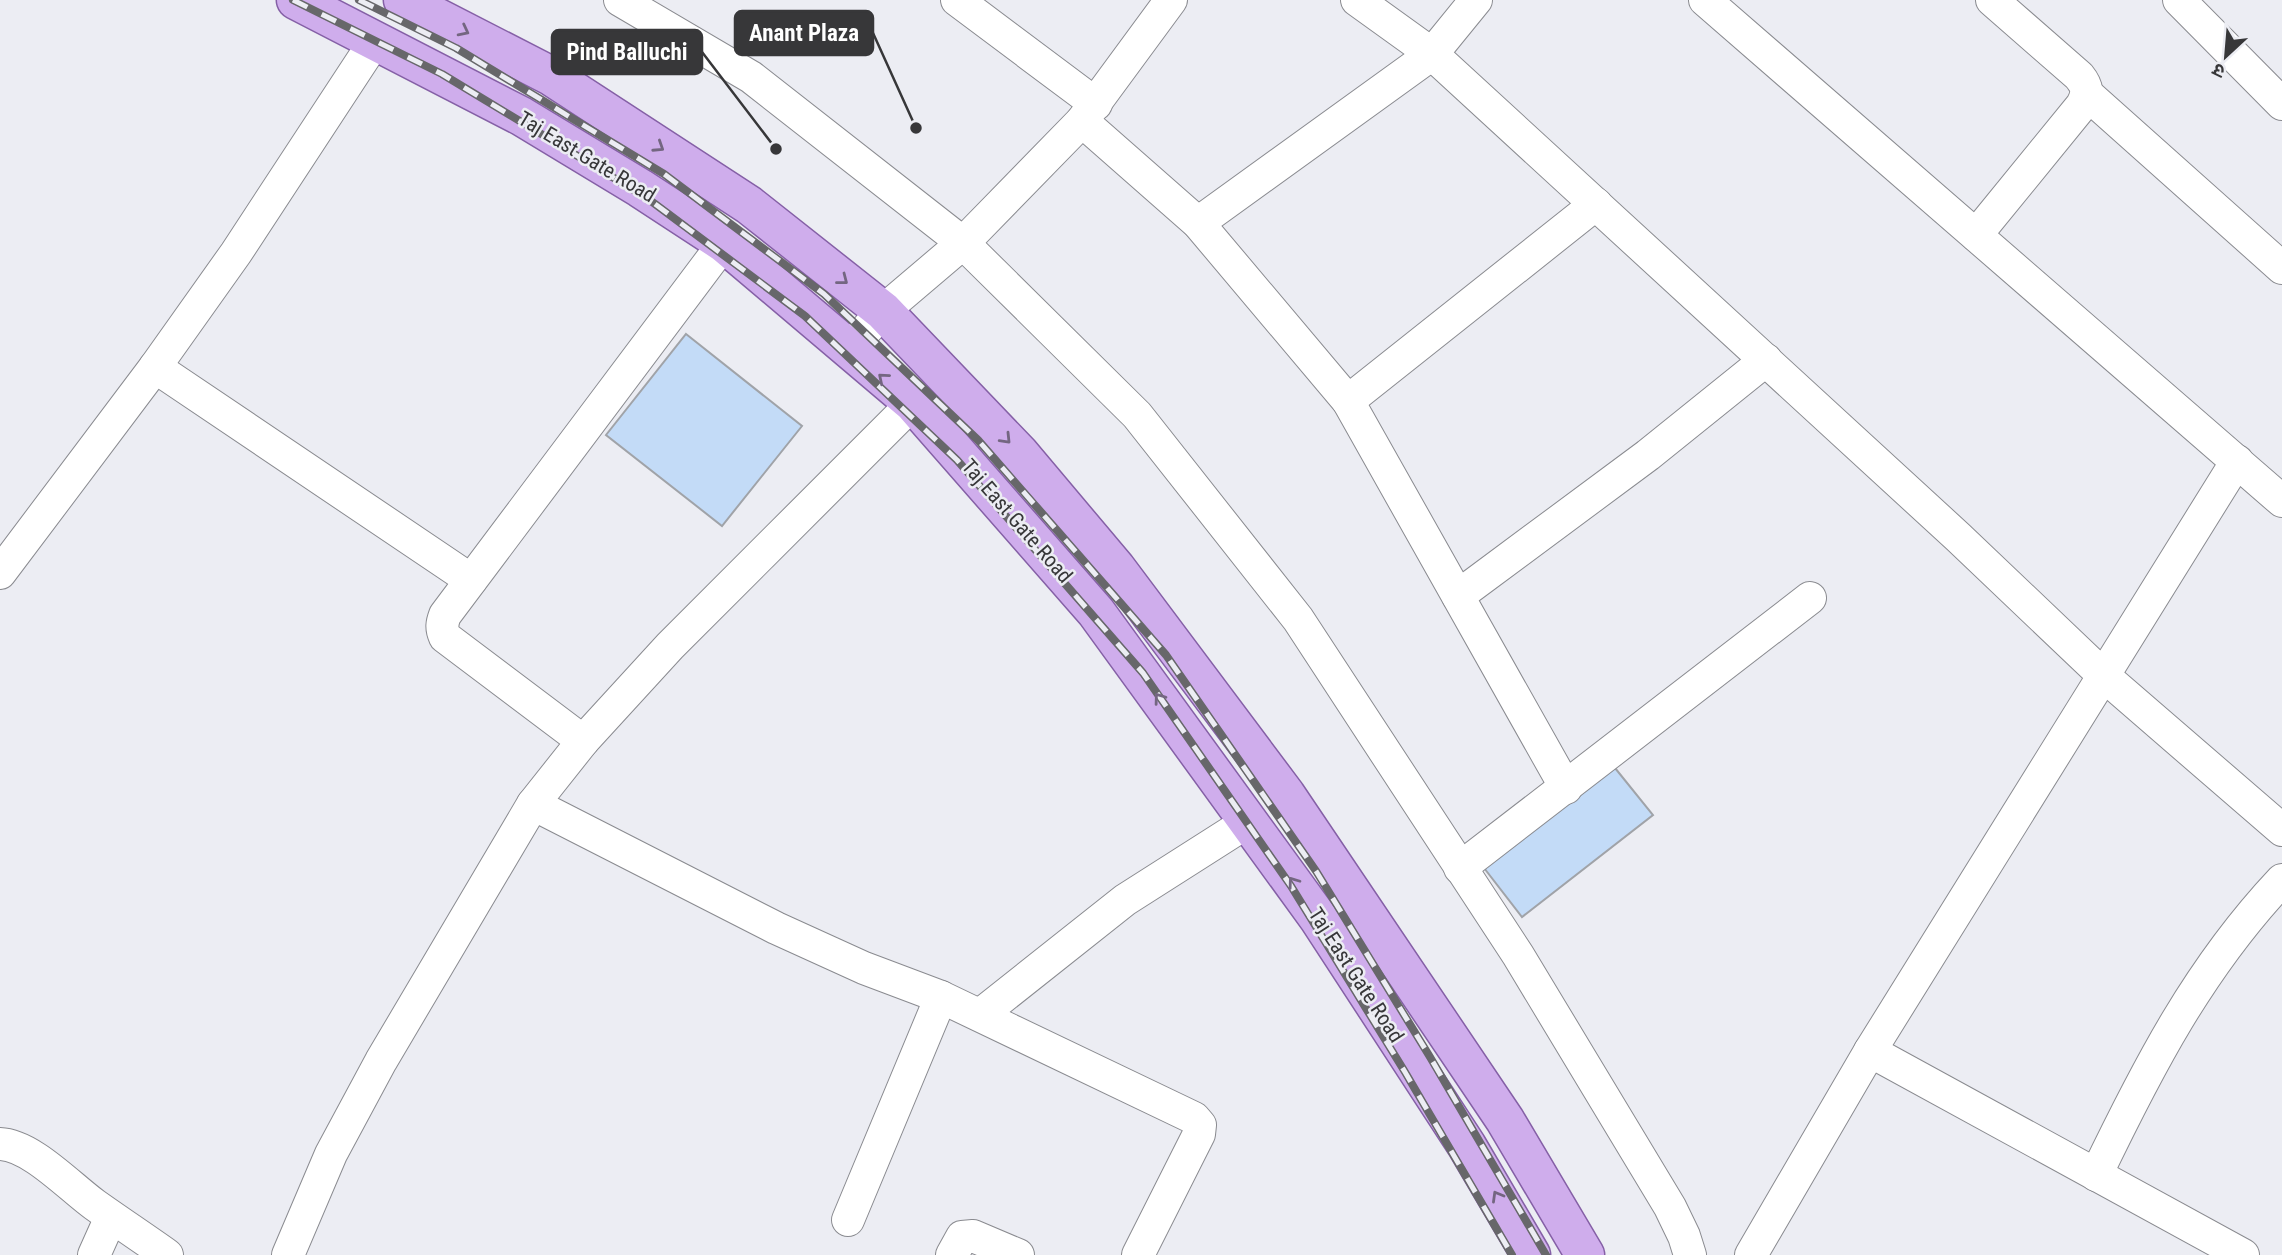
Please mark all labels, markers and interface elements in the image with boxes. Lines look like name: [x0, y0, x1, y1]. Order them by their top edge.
callout: Anant Plaza: [735, 11, 873, 55]
text: Anant Plaza: [749, 20, 859, 47]
north arrow: [2191, 21, 2261, 91]
one-way arrow: [457, 23, 469, 37]
callout: Pind Balluchi: [552, 30, 702, 74]
text: Pind Balluchi: [566, 39, 688, 66]
text: उ: [2208, 58, 2229, 84]
street label: Taj East Gate Road: [514, 107, 660, 207]
one-way arrow: [652, 139, 665, 152]
one-way arrow: [835, 272, 848, 284]
one-way arrow: [879, 374, 892, 386]
one-way arrow: [997, 431, 1010, 444]
street label: Taj East Gate Road: [957, 454, 1077, 588]
one-way arrow: [1155, 693, 1167, 706]
one-way arrow: [1289, 877, 1301, 890]
street label: Taj East Gate Road: [1303, 903, 1409, 1047]
one-way arrow: [1492, 1191, 1505, 1204]

